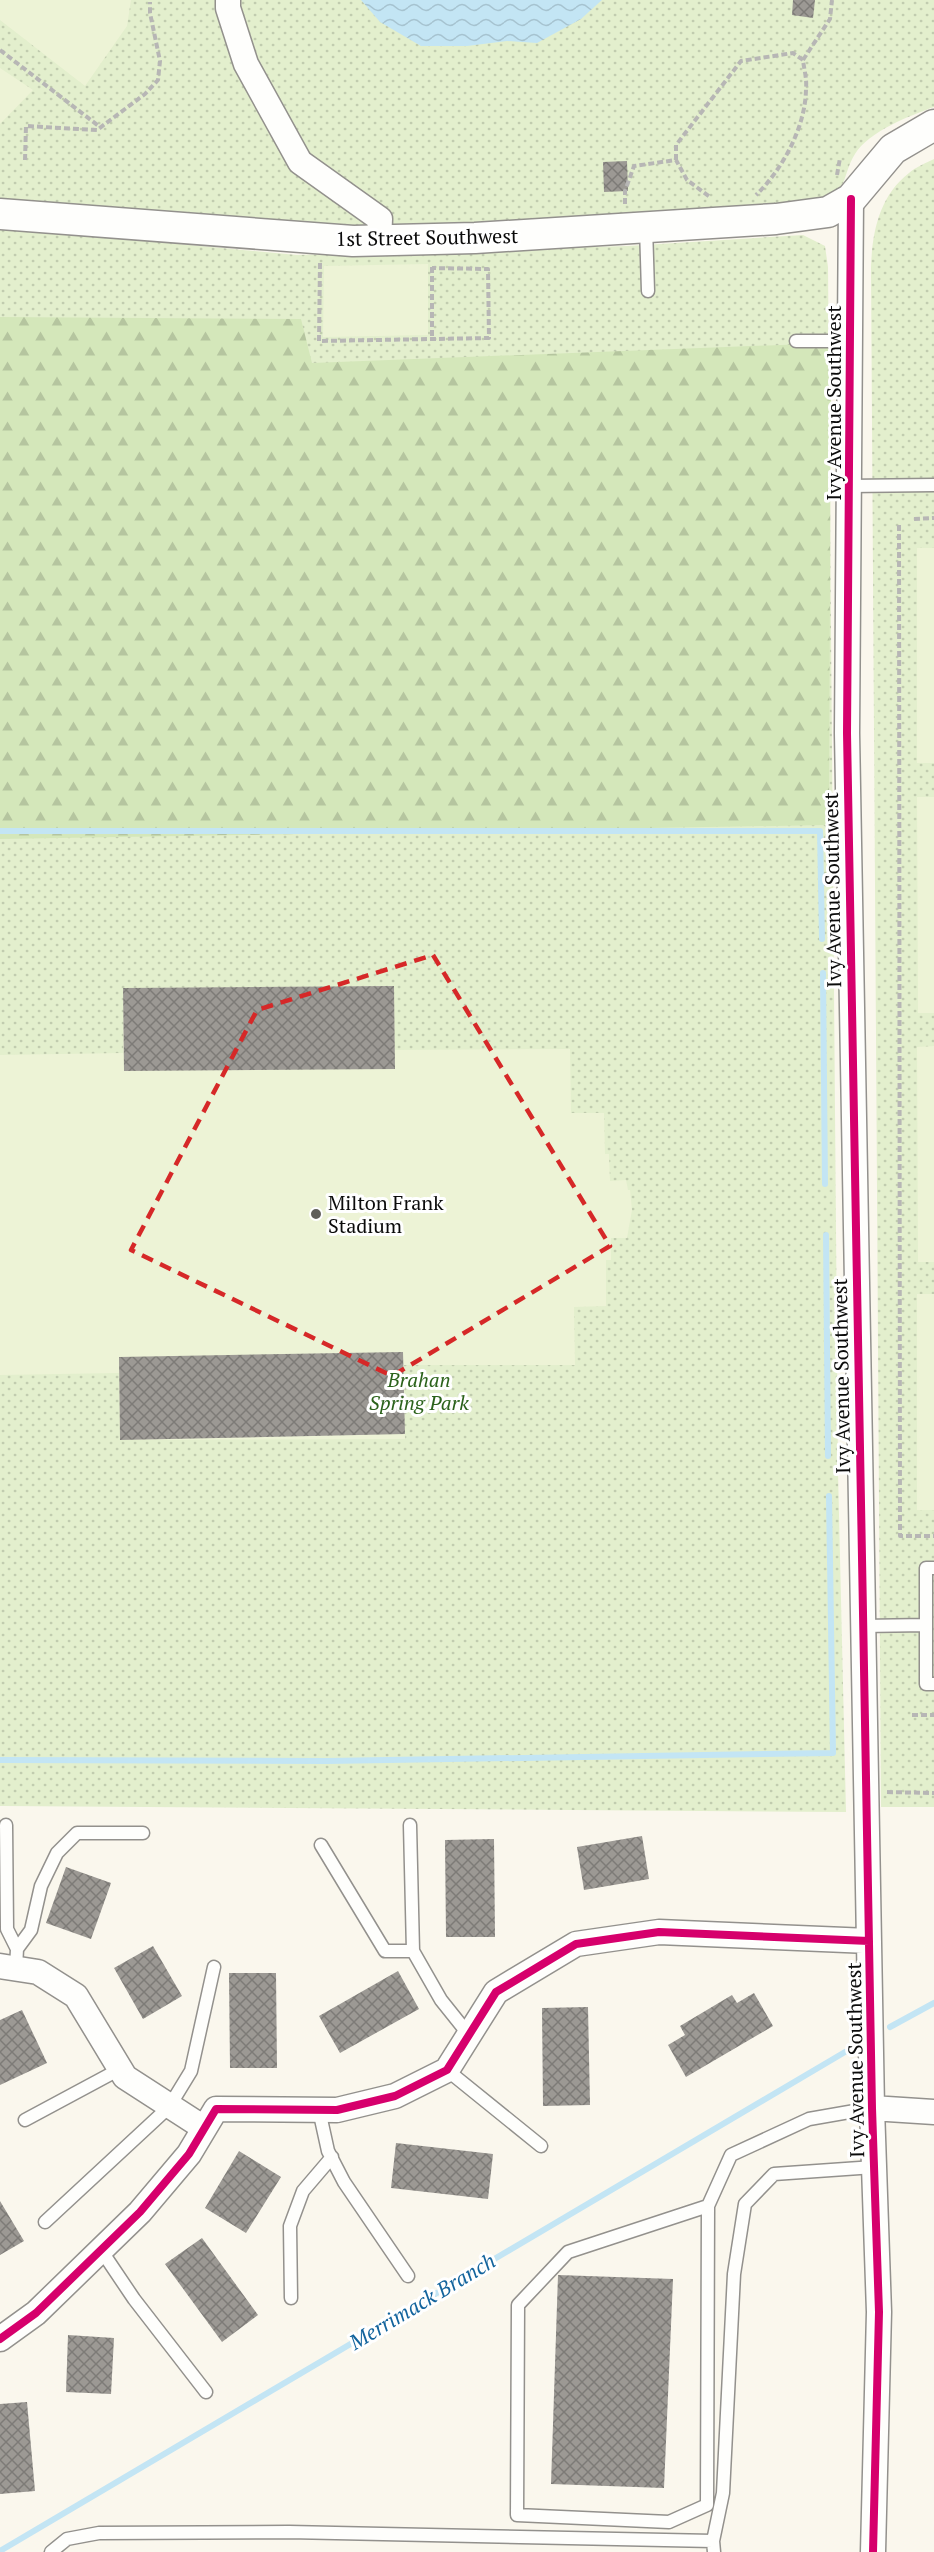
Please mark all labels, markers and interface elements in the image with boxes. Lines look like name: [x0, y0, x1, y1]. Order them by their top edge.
street label: 1st Street Southwest: [335, 222, 519, 252]
street label: Ivy Avenue Southwest: [820, 305, 847, 501]
street label: Ivy Avenue Southwest: [817, 791, 847, 988]
place label: Milton Frank Stadium: [328, 1189, 444, 1239]
marker: Milton Frank Stadium: [309, 1207, 323, 1221]
street label: Ivy Avenue Southwest: [826, 1277, 856, 1474]
park label: Brahan Spring Park: [369, 1366, 469, 1416]
street label: Ivy Avenue Southwest: [840, 1961, 870, 2158]
water label: Merrimack Branch: [343, 2246, 500, 2356]

